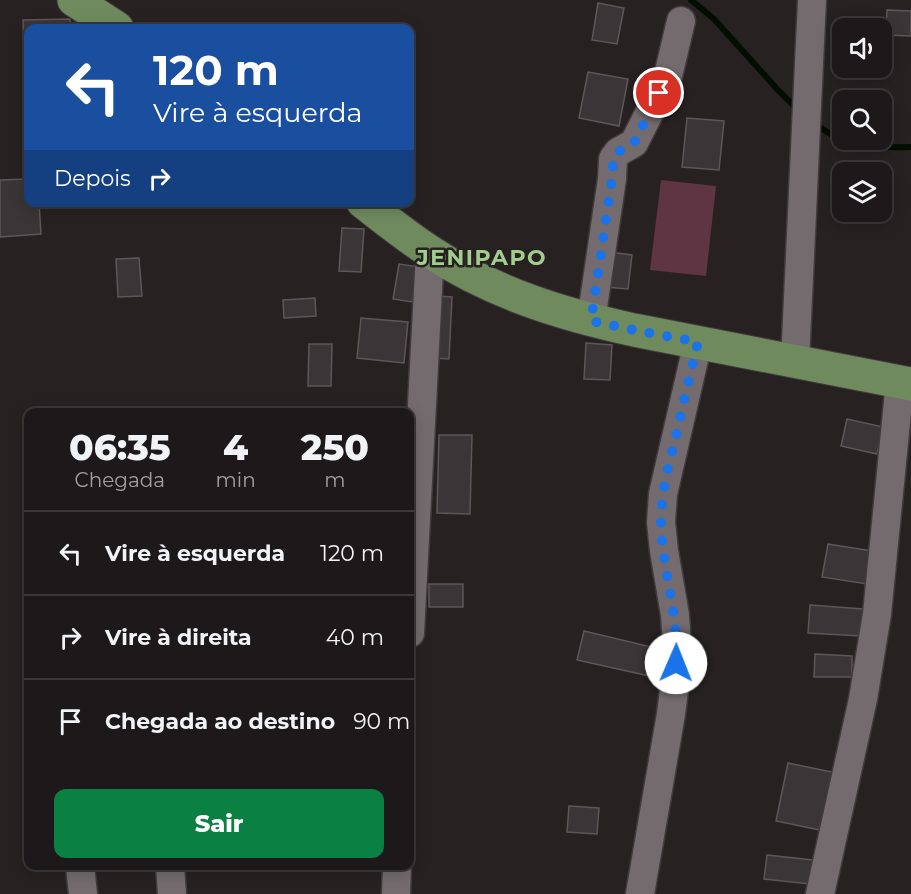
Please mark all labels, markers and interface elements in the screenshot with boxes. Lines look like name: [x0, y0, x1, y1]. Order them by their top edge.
map controls: [832, 18, 892, 222]
button: sound: [832, 18, 892, 78]
text: 120 m: [153, 44, 279, 96]
icon: left: [54, 48, 132, 126]
pin: [633, 67, 684, 118]
icon: arrive: [642, 76, 675, 109]
button: search: [832, 90, 892, 150]
text: Vire à esquerda: [153, 96, 362, 129]
icon: right: [143, 162, 176, 195]
button: layers: [832, 162, 892, 222]
text: Depois: [54, 165, 131, 192]
district label: JENIPAPO: [416, 244, 547, 271]
text: 06:35: [69, 425, 171, 469]
text: 4: [223, 425, 248, 469]
text: 250: [301, 425, 369, 469]
text: Chegada: [74, 468, 165, 492]
text: min: [216, 468, 256, 492]
text: m: [324, 468, 345, 492]
icon: left: [54, 537, 87, 570]
text: Vire à esquerda: [105, 540, 285, 567]
text: 120 m: [320, 540, 384, 567]
icon: right: [54, 621, 87, 654]
text: Vire à direita: [105, 624, 252, 651]
text: 40 m: [326, 624, 384, 651]
position arrow: [644, 631, 708, 695]
icon: arrive: [54, 705, 87, 738]
text: Chegada ao destino: [105, 708, 335, 735]
text: 90 m: [353, 708, 410, 735]
button: Sair: [54, 789, 384, 858]

